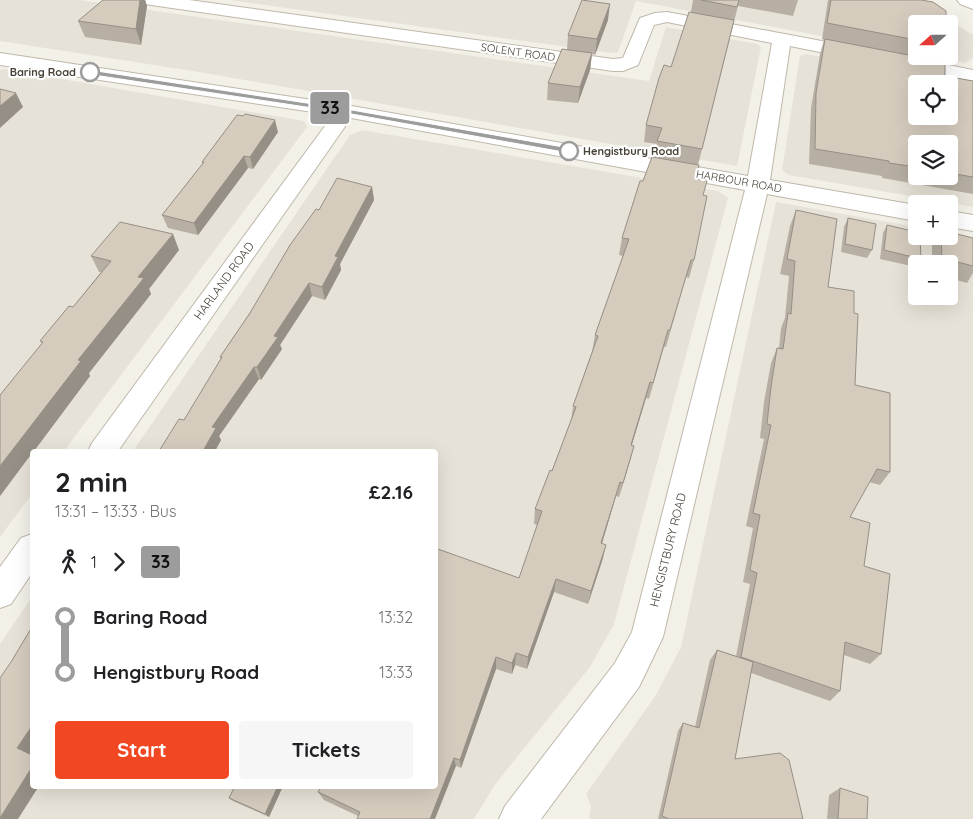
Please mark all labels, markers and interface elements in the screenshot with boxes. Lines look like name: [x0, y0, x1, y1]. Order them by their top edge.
north arrow: [908, 15, 958, 65]
map controls: [908, 15, 958, 305]
street label: SOLENT ROAD: [480, 40, 556, 64]
marker: Baring Road: [80, 62, 100, 82]
place label: Baring Road: [10, 65, 76, 79]
button: locate: [908, 75, 958, 125]
line badge: 33: [308, 92, 352, 124]
text: 33: [320, 96, 340, 119]
button: layers: [908, 135, 958, 185]
marker: Hengistbury Road: [559, 141, 579, 161]
place label: Hengistbury Road: [583, 144, 679, 158]
street label: HARBOUR ROAD: [695, 167, 783, 195]
button: +: [908, 195, 958, 245]
street label: HARLAND ROAD: [190, 239, 257, 323]
button: −: [908, 255, 958, 305]
text: 2 min: [55, 464, 128, 499]
text: £2.16: [369, 480, 413, 504]
street label: HENGISTBURY ROAD: [646, 491, 689, 609]
text: 13:31 – 13:33 · Bus: [55, 501, 176, 521]
icon: walk: [55, 548, 83, 576]
icon: forward: [105, 548, 133, 576]
text: 33: [151, 550, 170, 573]
text: 1: [91, 552, 97, 572]
text: Baring Road: [93, 605, 208, 629]
text: 13:32: [378, 607, 413, 627]
text: Hengistbury Road: [93, 660, 259, 684]
text: 13:33: [379, 662, 413, 682]
button: Start: [55, 721, 229, 779]
button: Tickets: [239, 721, 413, 779]

